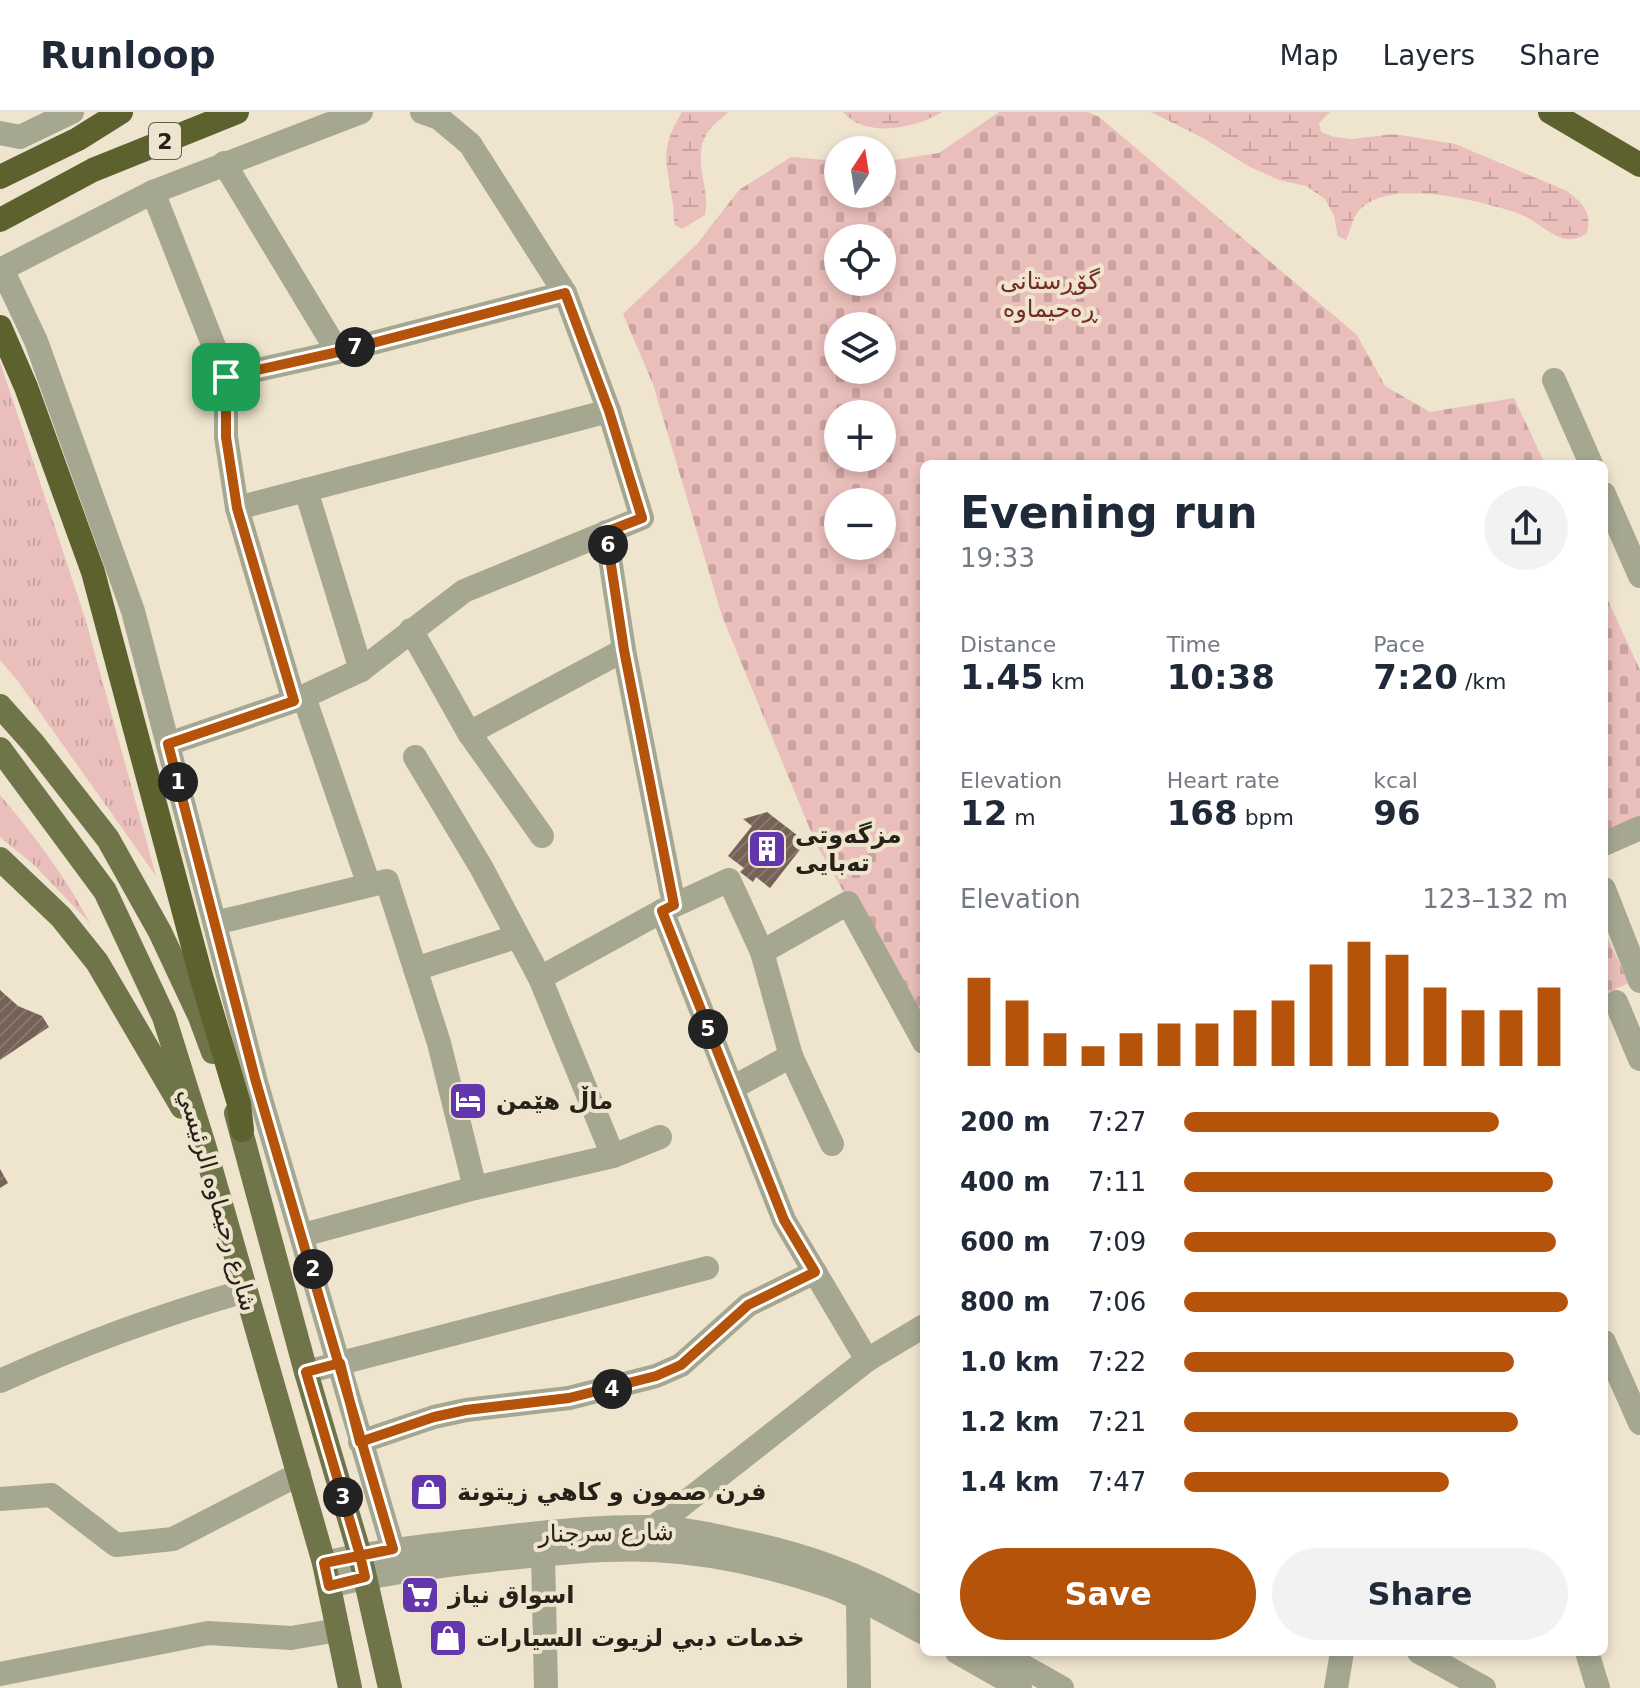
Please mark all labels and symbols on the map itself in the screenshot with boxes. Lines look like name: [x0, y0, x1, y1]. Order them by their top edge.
road number: 2: [149, 123, 181, 159]
north arrow: [824, 136, 896, 208]
park label: گۆڕستانی ڕەحیماوە: [1000, 267, 1100, 323]
pin: 7: [335, 327, 375, 367]
pin: [192, 343, 260, 411]
pin: 6: [588, 525, 628, 565]
pin: 1: [158, 762, 198, 802]
place label: مزگەوتی تەبایی: [795, 821, 902, 877]
building icon: مزگەوتی تەبایی: [746, 828, 788, 870]
pin: 5: [688, 1009, 728, 1049]
hotel icon: ماڵ هێمن: [447, 1080, 489, 1122]
street label: شارع رحيماوه الرئيسي: [173, 1086, 263, 1314]
place label: ماڵ هێمن: [496, 1086, 613, 1115]
pin: 2: [293, 1249, 333, 1289]
pin: 4: [592, 1369, 632, 1409]
shop icon: فرن صمون و كاهي زيتونة: [408, 1471, 450, 1513]
pin: 3: [323, 1477, 363, 1517]
place label: فرن صمون و كاهي زيتونة: [457, 1478, 766, 1506]
street label: شارع سرجنار: [537, 1518, 674, 1548]
supermarket icon: اسواق نياز: [399, 1574, 441, 1616]
place label: اسواق نياز: [447, 1581, 575, 1609]
shop icon: خدمات دبي لزيوت السيارات: [427, 1617, 469, 1659]
place label: خدمات دبي لزيوت السيارات: [476, 1624, 805, 1652]

